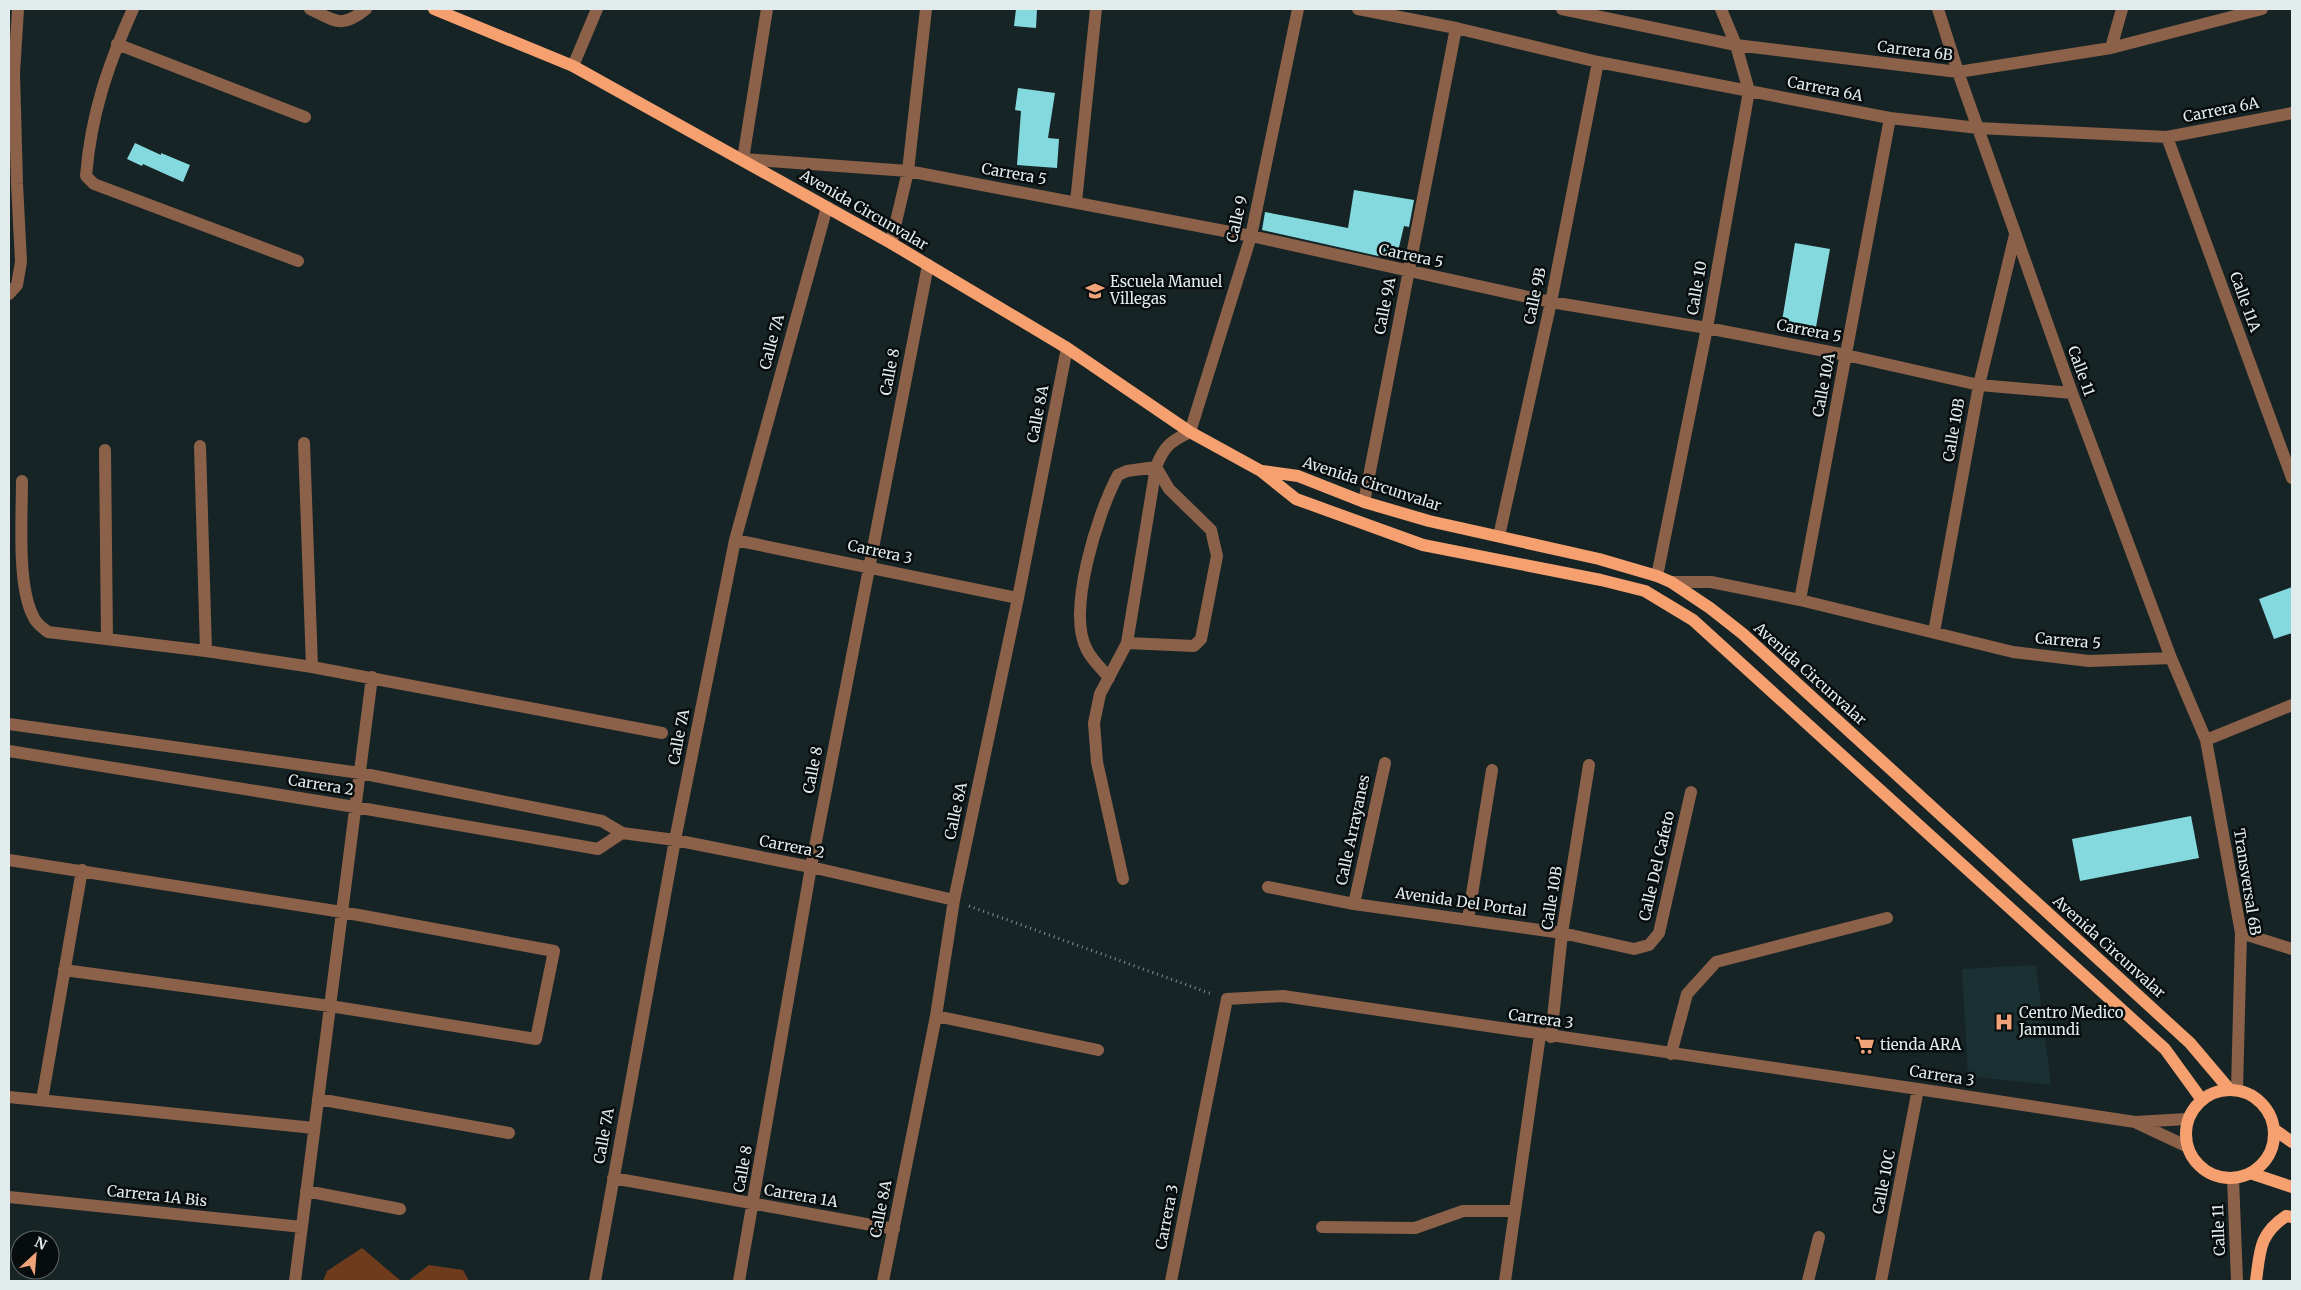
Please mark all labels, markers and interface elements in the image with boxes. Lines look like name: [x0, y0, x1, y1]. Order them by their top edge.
street label: Carrera 6B: [1876, 36, 1954, 65]
street label: Carrera 6A: [1786, 72, 1865, 105]
street label: Carrera 6A: [2181, 93, 2261, 126]
street label: Carrera 5: [980, 158, 1048, 189]
street label: Avenida Circunvalar: [796, 165, 932, 254]
street label: Calle 9: [1222, 193, 1251, 244]
street label: Carrera 5: [1377, 239, 1445, 272]
street label: Calle 10: [1682, 259, 1711, 316]
street label: Calle 9B: [1519, 266, 1550, 326]
street label: Calle 11A: [2226, 269, 2265, 335]
place label: Escuela Manuel Villegas: [1109, 272, 1223, 308]
street label: Calle 9A: [1370, 275, 1399, 336]
school or university icon: Escuela Manuel Villegas: [1084, 280, 1106, 302]
street label: Calle 7A: [755, 312, 788, 372]
street label: Carrera 5: [1775, 315, 1843, 346]
street label: Calle 11: [2064, 343, 2099, 399]
street label: Calle 8: [876, 347, 903, 397]
street label: Calle 10A: [1808, 351, 1839, 418]
street label: Calle 8A: [1023, 383, 1052, 444]
street label: Calle 10B: [1939, 397, 1968, 463]
street label: Avenida Circunvalar: [1299, 452, 1444, 515]
street label: Carrera 3: [846, 535, 914, 568]
street label: Avenida Circunvalar: [1749, 617, 1871, 729]
street label: Carrera 5: [2034, 628, 2102, 653]
street label: Calle 7A: [664, 707, 693, 766]
street label: Calle 8: [799, 745, 826, 795]
street label: Carrera 2: [287, 770, 355, 799]
street label: Calle Arrayanes: [1332, 773, 1373, 887]
street label: Calle 8A: [940, 780, 971, 841]
street label: Calle Del Cafeto: [1635, 809, 1678, 923]
street label: Transversal 6B: [2230, 827, 2265, 937]
street label: Carrera 2: [758, 831, 826, 862]
street label: Calle 10B: [1537, 865, 1566, 931]
street label: Avenida Del Portal: [1393, 883, 1528, 920]
street label: Avenida Circunvalar: [2048, 890, 2170, 1002]
place label: Centro Medico Jamundi: [2018, 1003, 2124, 1039]
street label: Carrera 3: [1507, 1005, 1575, 1032]
hospital icon: Centro Medico Jamundi: [1993, 1011, 2015, 1033]
supermarket icon: tienda ARA: [1854, 1034, 1876, 1056]
place label: tienda ARA: [1880, 1035, 1962, 1054]
street label: Carrera 3: [1908, 1061, 1976, 1090]
street label: Calle 7A: [589, 1106, 618, 1165]
street label: Calle 8: [729, 1144, 756, 1194]
street label: Calle 10C: [1868, 1148, 1899, 1215]
street label: Calle 8A: [866, 1178, 895, 1239]
street label: Carrera 1A: [763, 1180, 840, 1211]
street label: Carrera 1A Bis: [106, 1181, 208, 1210]
street label: Carrera 3: [1151, 1183, 1182, 1251]
street label: Calle 11: [2208, 1204, 2229, 1256]
north arrow: [10, 1230, 60, 1280]
text: N: [32, 1233, 50, 1254]

